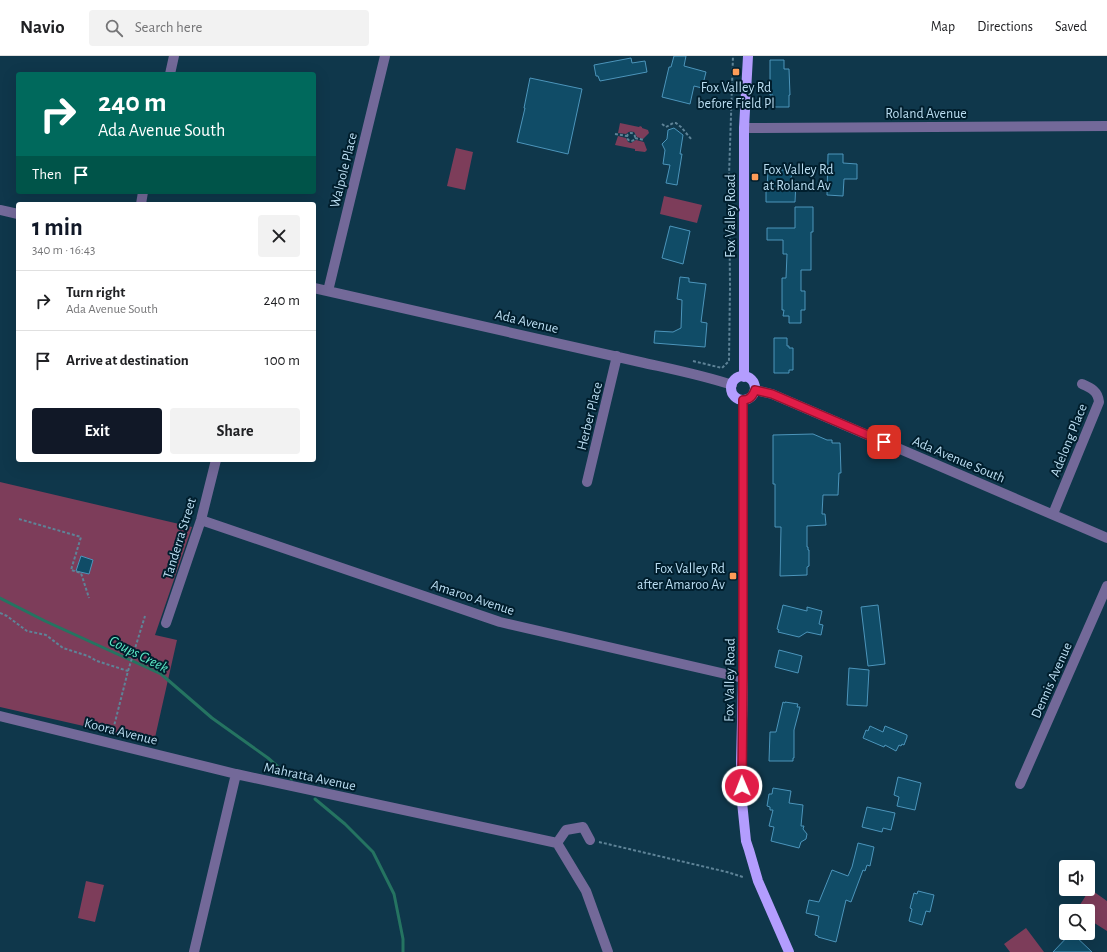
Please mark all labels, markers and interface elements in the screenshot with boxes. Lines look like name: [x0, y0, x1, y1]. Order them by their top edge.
search box: [89, 10, 369, 46]
icon: search: [103, 17, 125, 39]
text: Navio: [20, 18, 65, 37]
text: Search here: [135, 20, 203, 35]
text: Map: [931, 20, 955, 34]
text: Directions: [977, 20, 1033, 34]
text: Saved: [1055, 20, 1087, 34]
marker: Fox Valley Rd before Field Pl: [731, 67, 741, 77]
place label: Fox Valley Rd before Field Pl: [697, 81, 775, 111]
icon: right: [32, 88, 84, 140]
text: 240 m: [98, 89, 167, 117]
street label: Roland Avenue: [885, 107, 967, 121]
text: Ada Avenue South: [98, 122, 225, 140]
street label: Walpole Place: [328, 131, 360, 209]
place label: Fox Valley Rd at Roland Av: [763, 163, 833, 193]
icon: arrive: [70, 164, 92, 186]
text: Then: [32, 167, 62, 182]
marker: Fox Valley Rd at Roland Av: [750, 172, 760, 182]
street label: Fox Valley Road: [724, 174, 738, 258]
button: close: [258, 215, 300, 257]
text: 1 min: [32, 216, 83, 240]
text: 340 m · 16:43: [32, 244, 95, 257]
text: Turn right: [66, 285, 125, 300]
icon: right: [32, 290, 54, 312]
text: 240 m: [264, 293, 300, 308]
text: Ada Avenue South: [66, 303, 158, 316]
street label: Ada Avenue: [494, 308, 560, 336]
icon: arrive: [32, 350, 54, 372]
text: Arrive at destination: [66, 353, 189, 368]
text: 100 m: [265, 353, 300, 368]
street label: Herber Place: [575, 381, 605, 452]
street label: Adelong Place: [1048, 402, 1090, 479]
button: Exit: [32, 408, 162, 454]
button: Share: [170, 408, 300, 454]
pin: [867, 425, 901, 459]
icon: arrive: [873, 431, 895, 453]
street label: Ada Avenue South: [910, 434, 1007, 486]
street label: Tanderra Street: [161, 496, 199, 580]
place label: Fox Valley Rd after Amaroo Av: [637, 562, 725, 592]
marker: Fox Valley Rd after Amaroo Av: [728, 571, 738, 581]
street label: Amaroo Avenue: [429, 578, 516, 618]
water label: Coups Creek: [107, 633, 171, 676]
street label: Fox Valley Road: [722, 638, 738, 722]
street label: Dennis Avenue: [1029, 640, 1075, 720]
street label: Koora Avenue: [83, 716, 159, 748]
street label: Mahratta Avenue: [262, 760, 357, 794]
position arrow: [721, 765, 763, 807]
map controls: [1059, 860, 1095, 940]
button: sound: [1059, 860, 1095, 896]
button: search: [1059, 904, 1095, 940]

